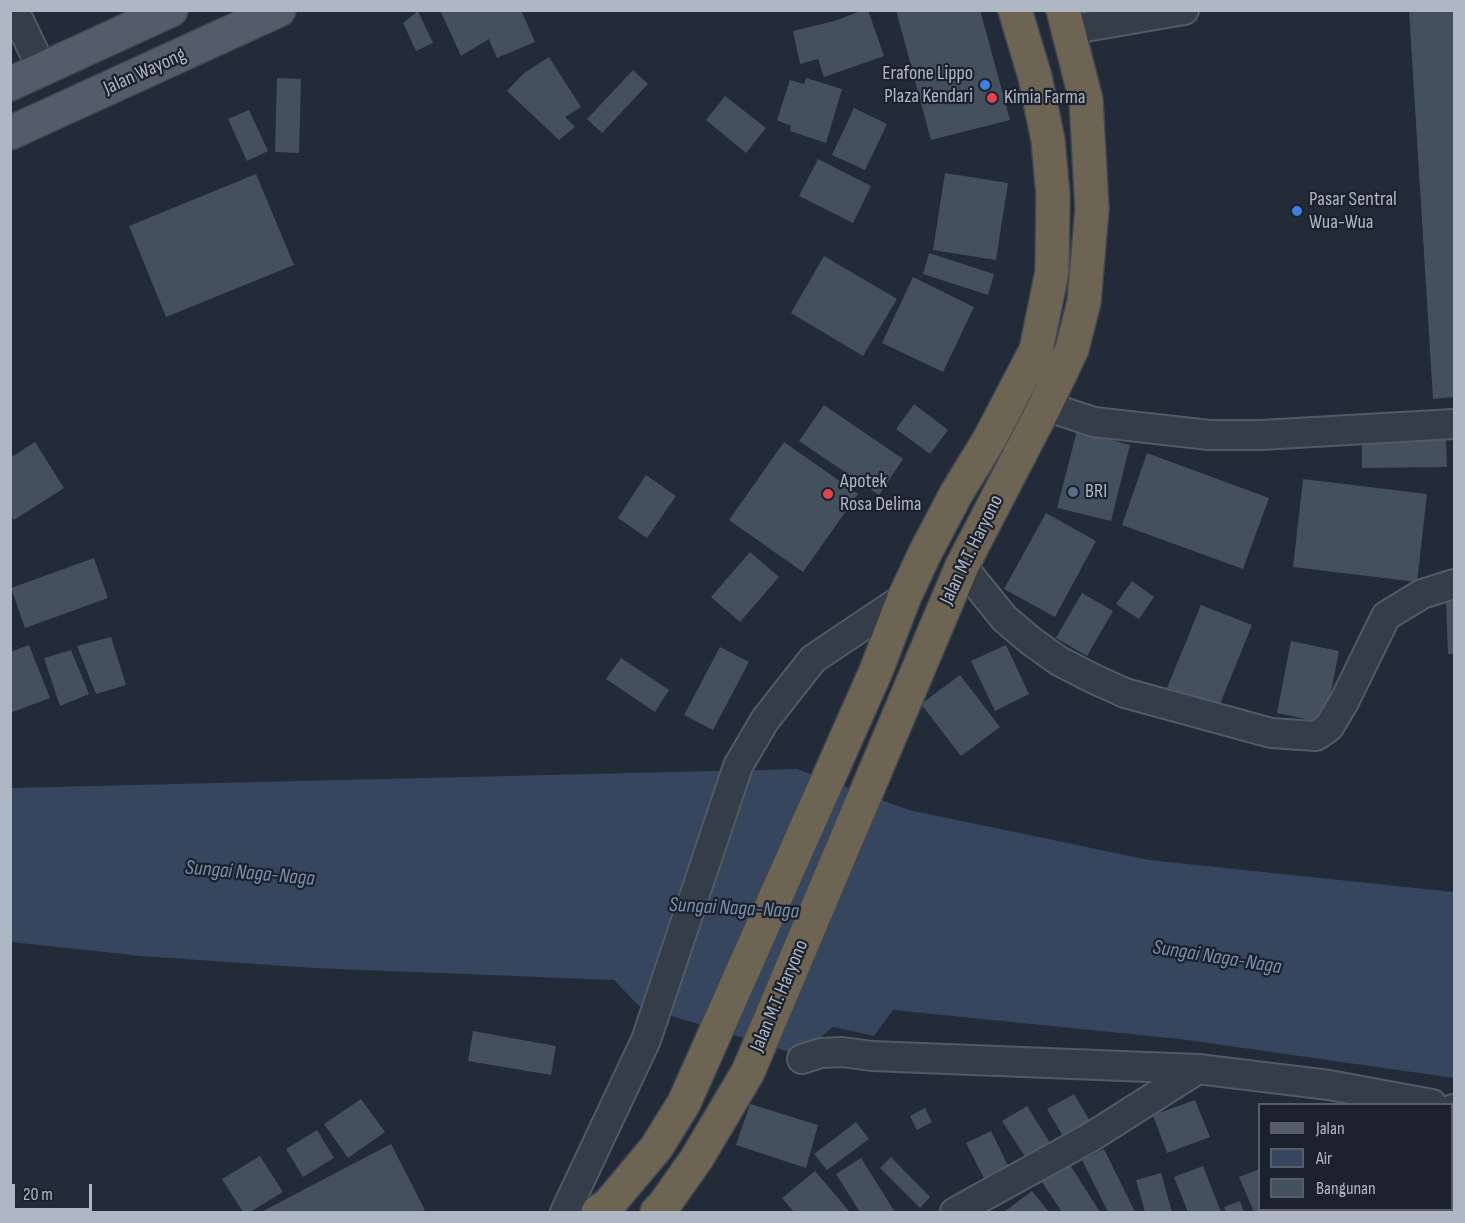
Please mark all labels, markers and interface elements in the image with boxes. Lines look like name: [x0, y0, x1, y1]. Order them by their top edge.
street label: Jalan Wayong: [100, 43, 190, 101]
place label: Erafone Lippo Plaza Kendari: [882, 62, 973, 109]
marker: Erafone Lippo Plaza Kendari: [978, 78, 992, 92]
place label: Kimia Farma: [1004, 86, 1085, 110]
marker: Kimia Farma: [985, 91, 999, 105]
place label: Pasar Sentral Wua-Wua: [1309, 188, 1397, 235]
marker: Pasar Sentral Wua-Wua: [1290, 204, 1304, 218]
place label: Apotek Rosa Delima: [840, 470, 922, 517]
place label: BRI: [1085, 480, 1107, 504]
marker: BRI: [1066, 485, 1080, 499]
marker: Apotek Rosa Delima: [821, 487, 835, 501]
street label: Jalan M.T. Haryono: [935, 491, 1009, 609]
water label: Sungai Naga-Naga: [184, 856, 316, 892]
water label: Sungai Naga-Naga: [668, 893, 800, 925]
water label: Sungai Naga-Naga: [1151, 935, 1283, 981]
street label: Jalan M.T. Haryono: [746, 937, 814, 1055]
legend: [1258, 1103, 1453, 1211]
text: Jalan: [1316, 1118, 1345, 1139]
text: Air: [1316, 1148, 1332, 1169]
scale bar: [15, 1172, 94, 1210]
text: Bangunan: [1316, 1178, 1376, 1199]
text: 20 m: [23, 1184, 53, 1205]

